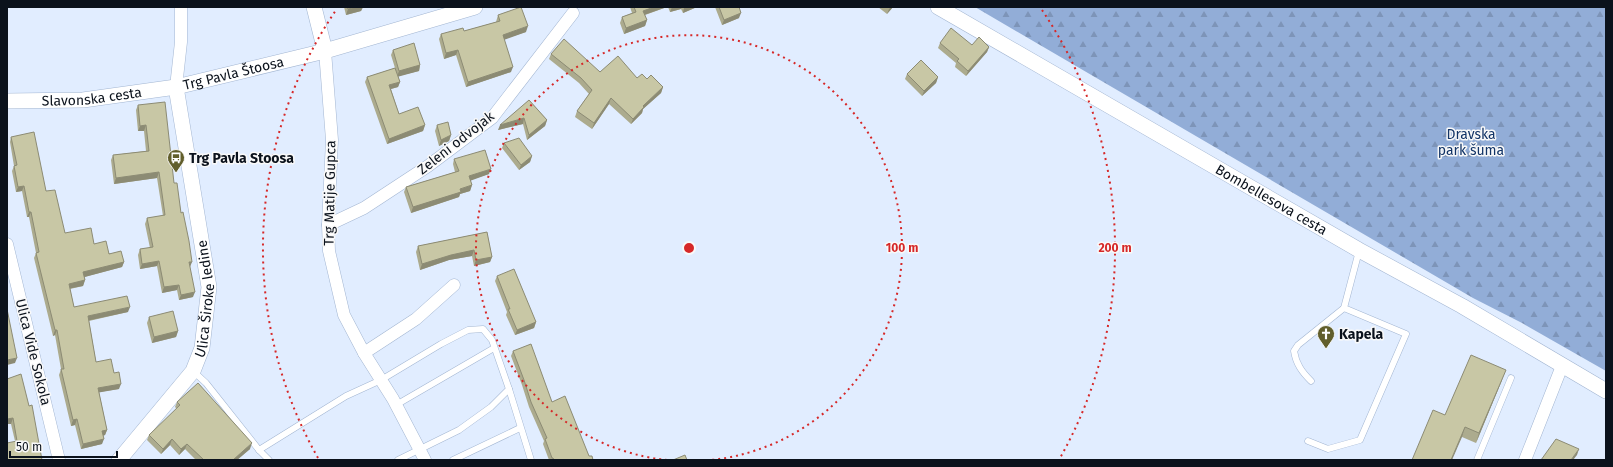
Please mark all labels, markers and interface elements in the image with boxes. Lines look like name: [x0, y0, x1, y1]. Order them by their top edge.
street label: Trg Pavla Štoosa: [181, 53, 285, 93]
street label: Slavonska cesta: [42, 83, 143, 109]
street label: Zeleni odvojak: [414, 107, 498, 178]
park label: Dravska park šuma: [1438, 126, 1504, 159]
street label: Trg Matije Gupca: [321, 140, 339, 246]
bus stop icon: Trg Pavla Stoosa: [166, 148, 186, 173]
place label: Trg Pavla Stoosa: [189, 150, 294, 167]
street label: Bombellesova cesta: [1212, 161, 1330, 238]
street label: Ulica Široke ledine: [191, 239, 218, 360]
centre of rings: [682, 241, 696, 255]
text: 100 m: [886, 241, 918, 255]
text: 200 m: [1098, 241, 1132, 255]
street label: Ulica Vide Sokola: [12, 297, 54, 407]
church icon: Kapela: [1316, 324, 1336, 349]
place label: Kapela: [1339, 326, 1384, 343]
scale bar: [10, 433, 117, 459]
text: 50 m: [16, 440, 42, 454]

